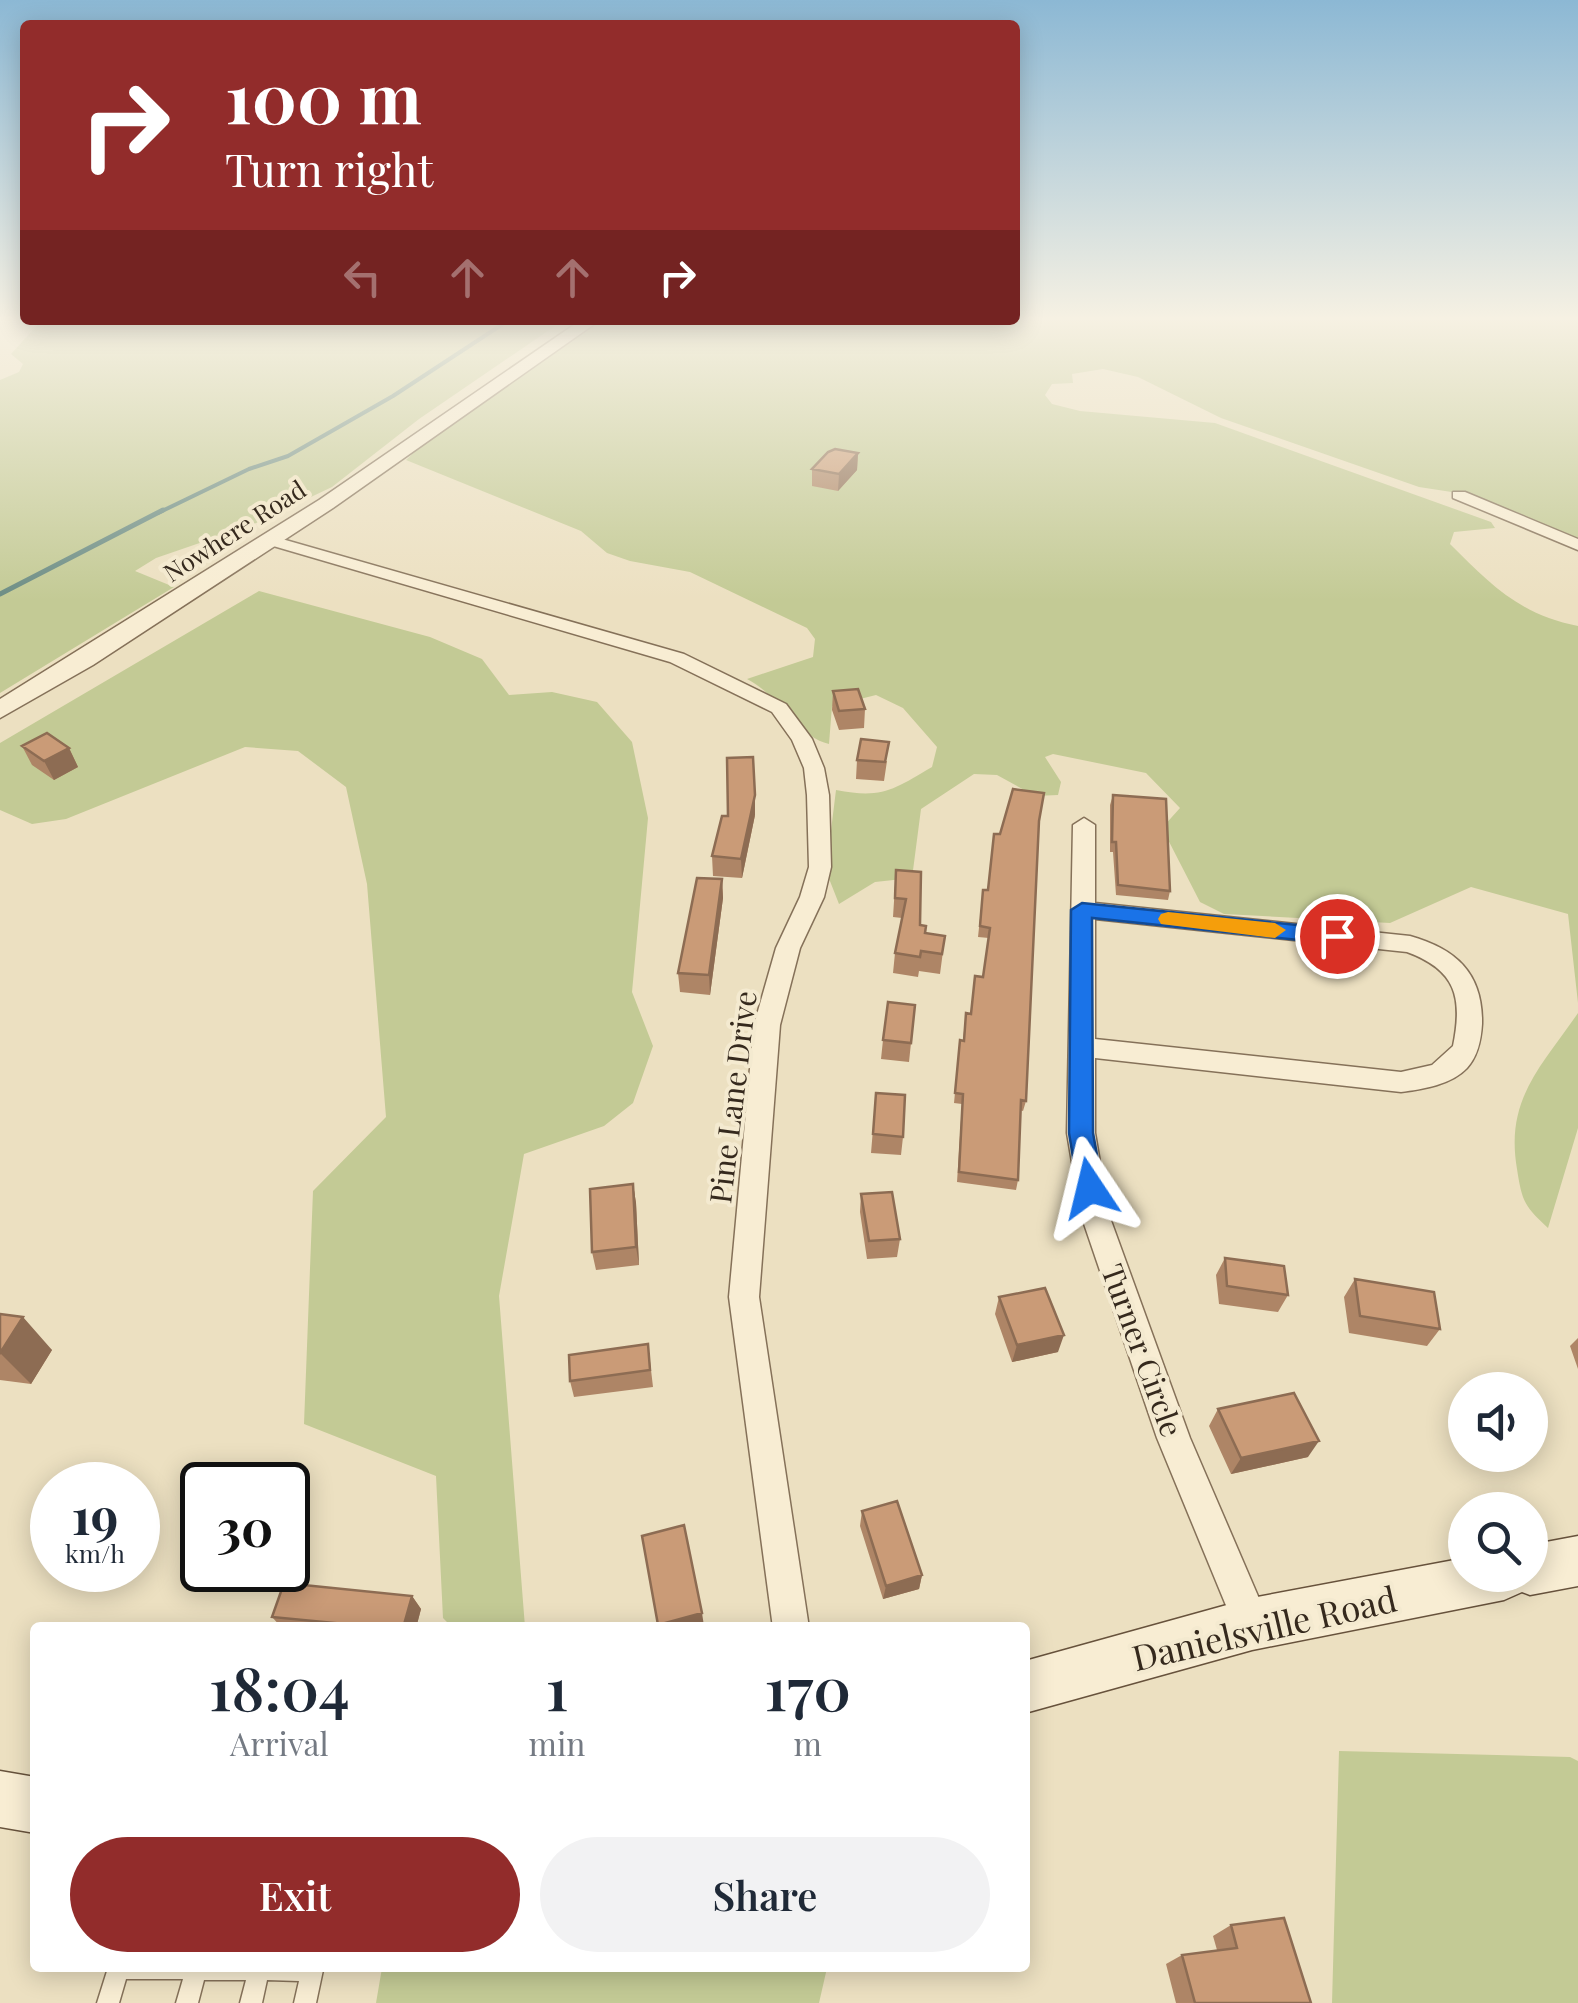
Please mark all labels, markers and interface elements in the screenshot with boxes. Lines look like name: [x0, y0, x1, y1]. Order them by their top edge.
text: 100 m: [225, 48, 422, 142]
icon: right: [60, 60, 190, 190]
text: Turn right: [225, 138, 433, 198]
icon: left: [335, 250, 390, 305]
icon: ahead: [440, 250, 495, 305]
icon: ahead: [545, 250, 600, 305]
icon: right: [650, 250, 705, 305]
street label: Nowhere Road: [157, 472, 311, 588]
pin: [1295, 894, 1380, 979]
icon: arrive: [1310, 909, 1365, 964]
street label: Pine Lane Drive: [699, 989, 765, 1205]
position arrow: [1038, 1136, 1142, 1240]
street label: Turner Circle: [1093, 1258, 1193, 1442]
map controls: [1448, 1372, 1548, 1592]
button: sound: [1448, 1372, 1548, 1472]
speed limit sign: 30: [180, 1462, 310, 1592]
text: 19: [72, 1481, 118, 1548]
button: search: [1448, 1492, 1548, 1592]
text: km/h: [65, 1536, 125, 1569]
street label: Danielsville Road: [1127, 1574, 1401, 1680]
text: 18:04: [209, 1646, 350, 1726]
text: 1: [546, 1646, 568, 1726]
text: 170: [764, 1646, 851, 1726]
text: Arrival: [230, 1721, 329, 1764]
text: min: [529, 1721, 585, 1764]
text: m: [793, 1721, 822, 1764]
button: Exit: [70, 1837, 520, 1952]
button: Share: [540, 1837, 990, 1952]

